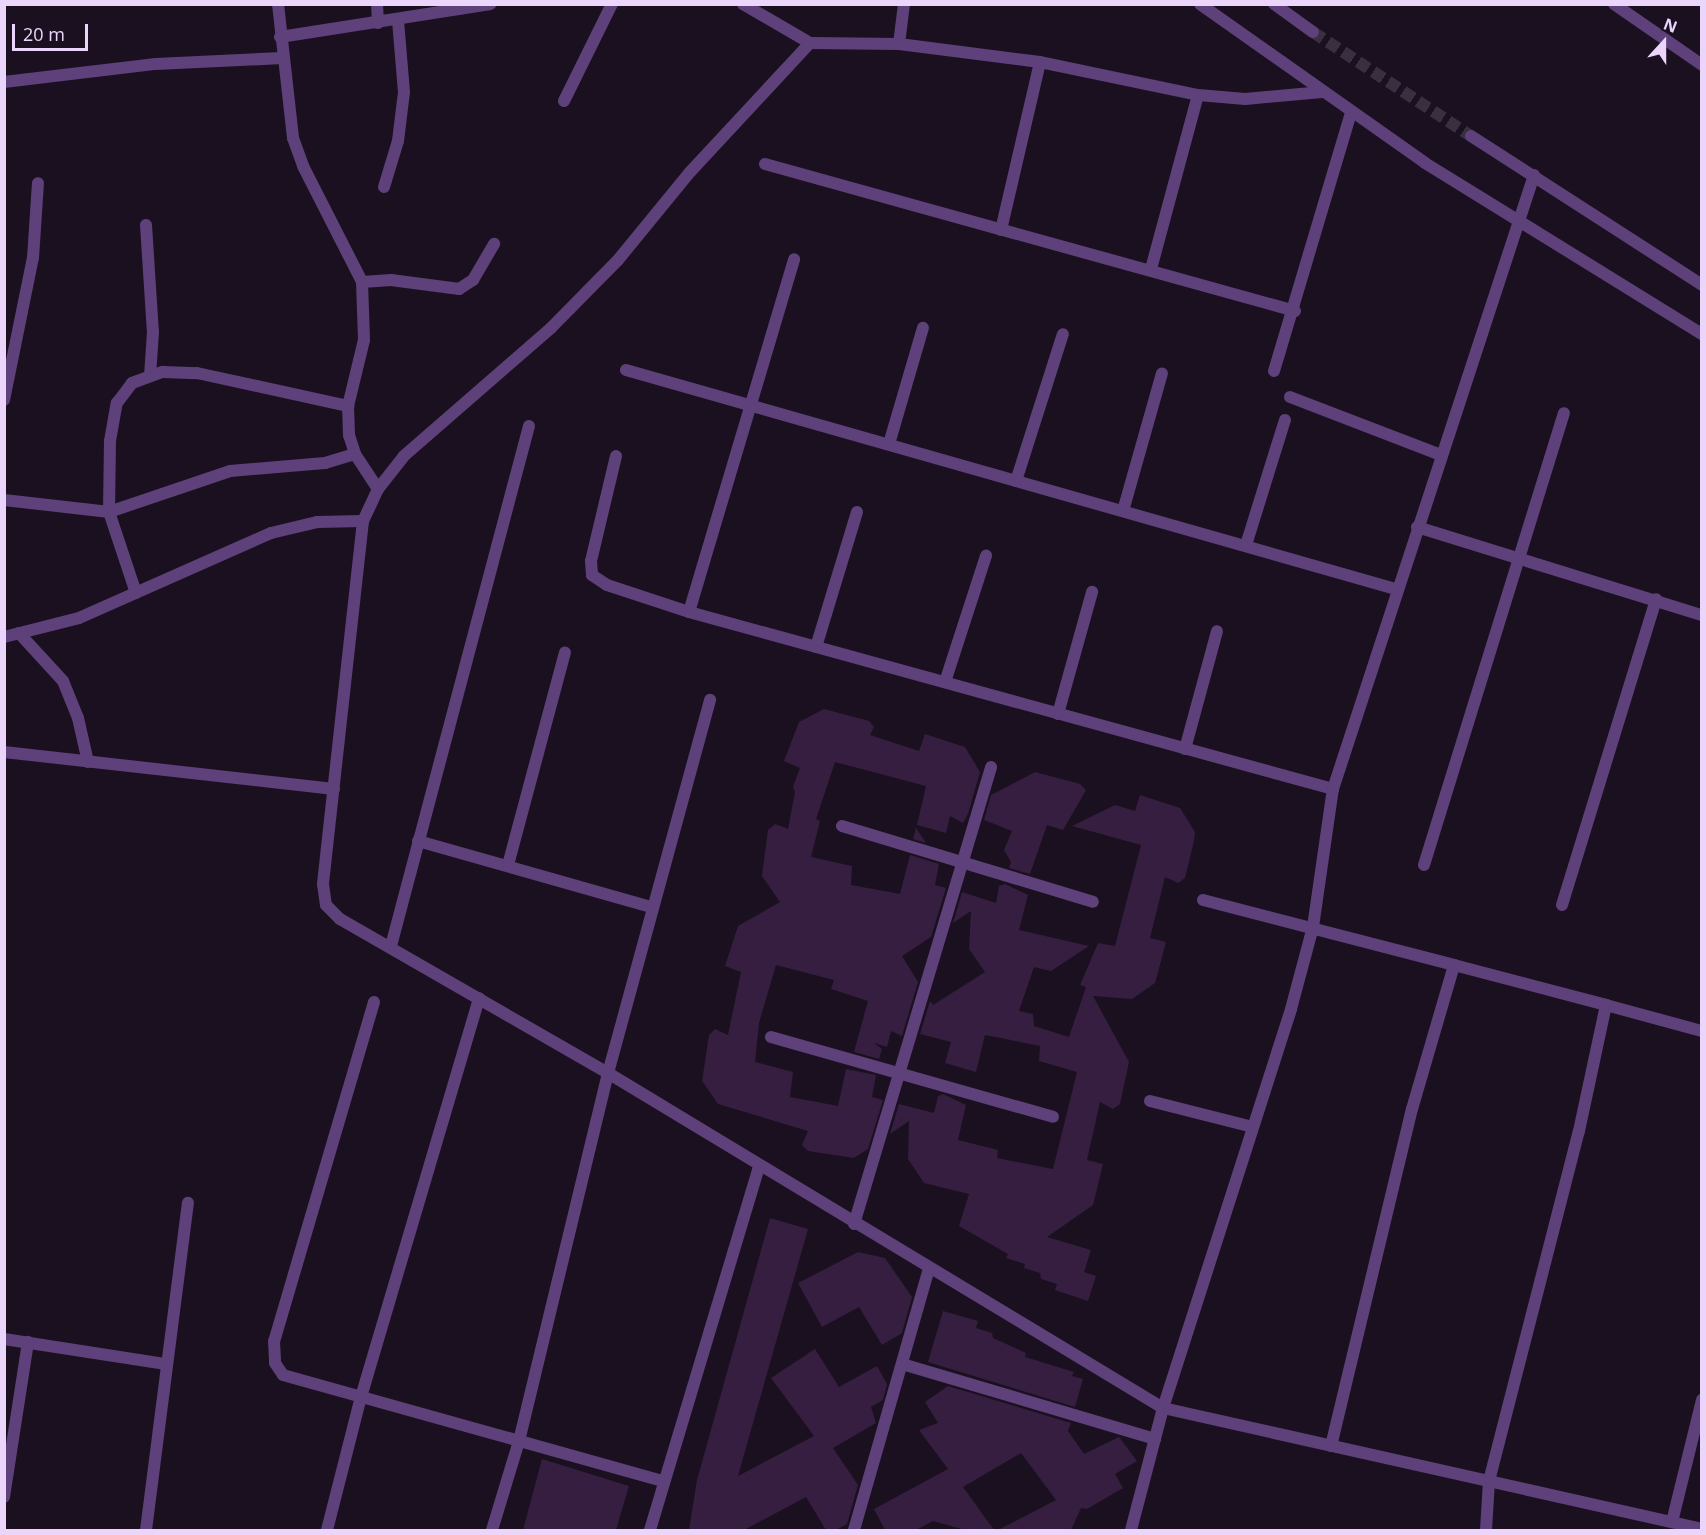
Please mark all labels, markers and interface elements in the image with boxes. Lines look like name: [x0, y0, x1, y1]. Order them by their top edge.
scale bar: [15, 12, 92, 50]
north arrow: [1634, 12, 1694, 72]
text: N: [1660, 13, 1680, 38]
text: 20 m: [23, 22, 65, 46]

